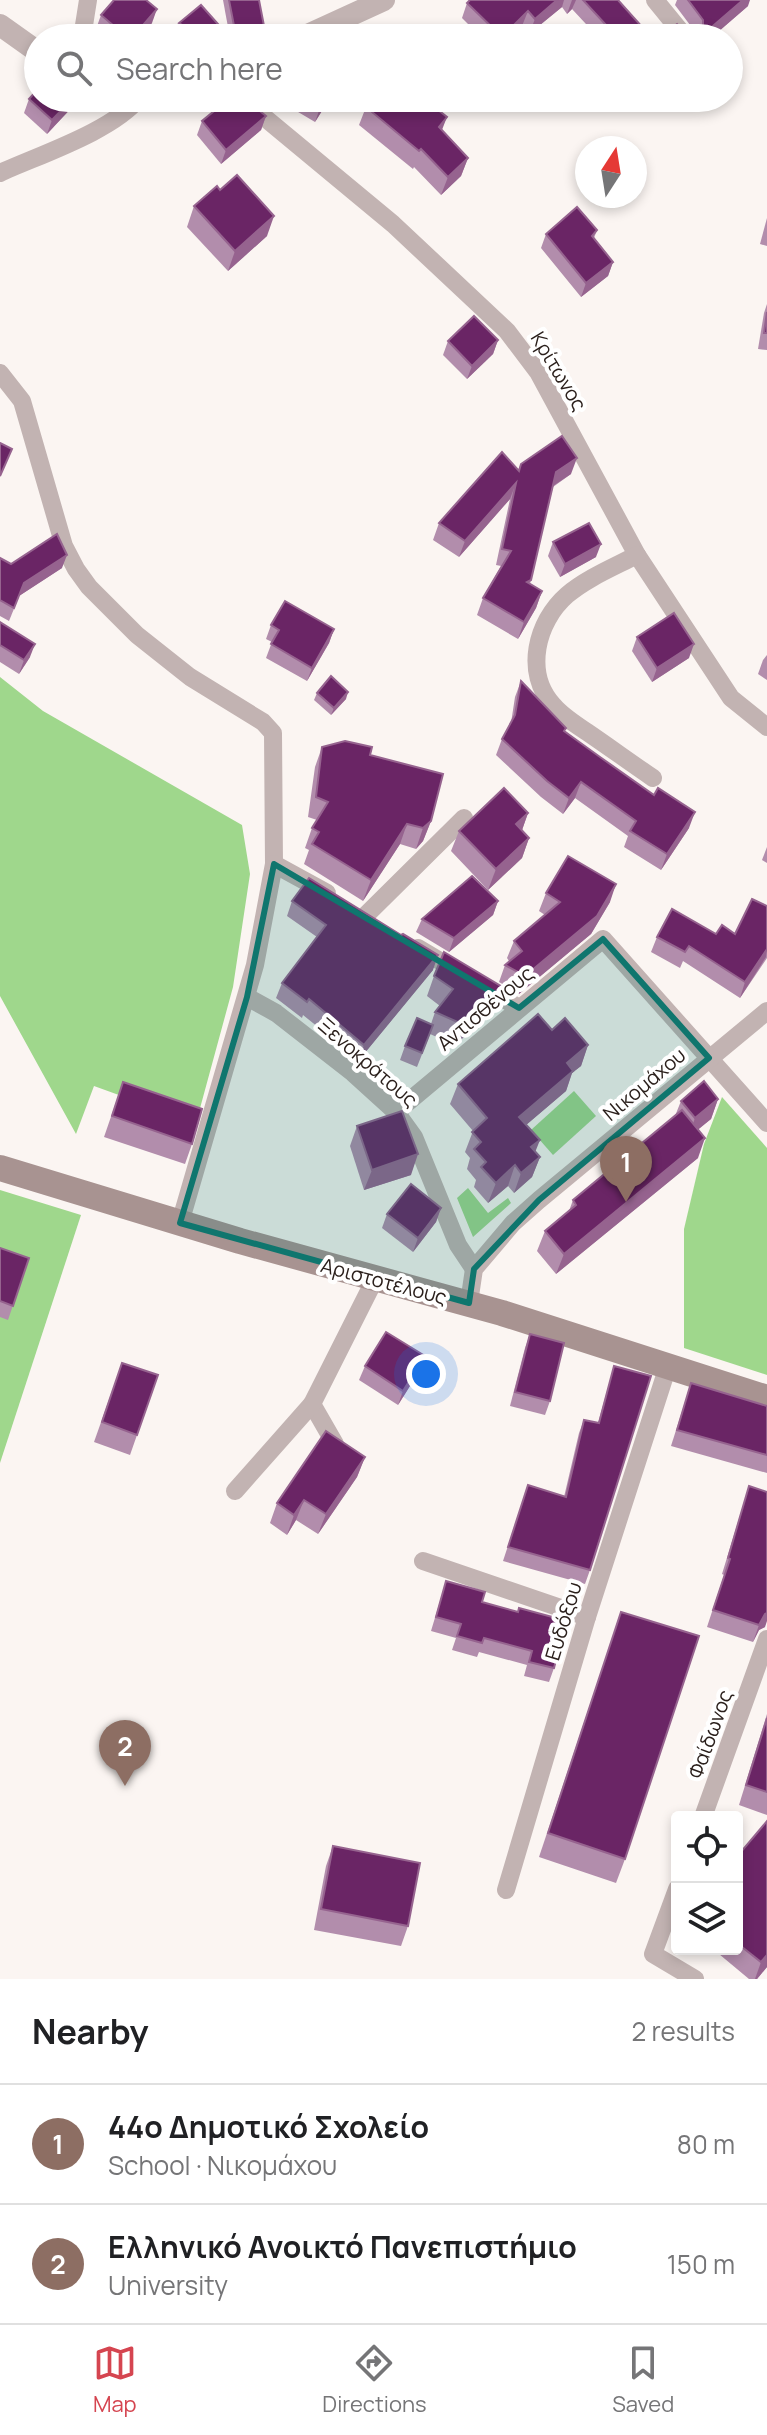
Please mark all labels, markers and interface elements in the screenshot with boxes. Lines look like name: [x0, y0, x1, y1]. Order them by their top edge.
search box: [24, 24, 743, 112]
icon: search: [52, 46, 96, 90]
text: Search here: [116, 48, 283, 89]
north arrow: [575, 136, 647, 208]
street label: Κρίτωνος: [525, 326, 593, 416]
street label: Αντισθένους: [431, 960, 539, 1056]
street label: Ξενοκράτους: [312, 1011, 424, 1113]
street label: Νικομάχου: [597, 1041, 691, 1127]
pin: 1: [600, 1136, 652, 1202]
street label: Αριστοτέλους: [318, 1251, 450, 1311]
your location: [406, 1354, 446, 1394]
street label: Ευδόξου: [538, 1579, 588, 1663]
street label: Φαίδωνος: [681, 1686, 739, 1782]
pin: 2: [99, 1720, 151, 1786]
map controls: [671, 1811, 743, 1955]
button: locate: [671, 1811, 743, 1883]
button: layers: [671, 1883, 743, 1955]
text: Nearby: [32, 2008, 148, 2054]
text: 2 results: [631, 2013, 735, 2049]
text: 44ο Δημοτικό Σχολείο: [108, 2106, 429, 2147]
text: 1: [52, 2126, 64, 2162]
text: 80 m: [677, 2126, 735, 2162]
text: School · Νικομάχου: [108, 2147, 337, 2183]
text: Ελληνικό Ανοικτό Πανεπιστήμιο: [108, 2226, 577, 2267]
text: 2: [50, 2246, 66, 2282]
text: 150 m: [667, 2246, 735, 2282]
text: University: [108, 2267, 228, 2303]
tab: Map: [93, 2341, 137, 2419]
tab: Directions: [322, 2341, 427, 2419]
tab: Saved: [612, 2341, 674, 2419]

